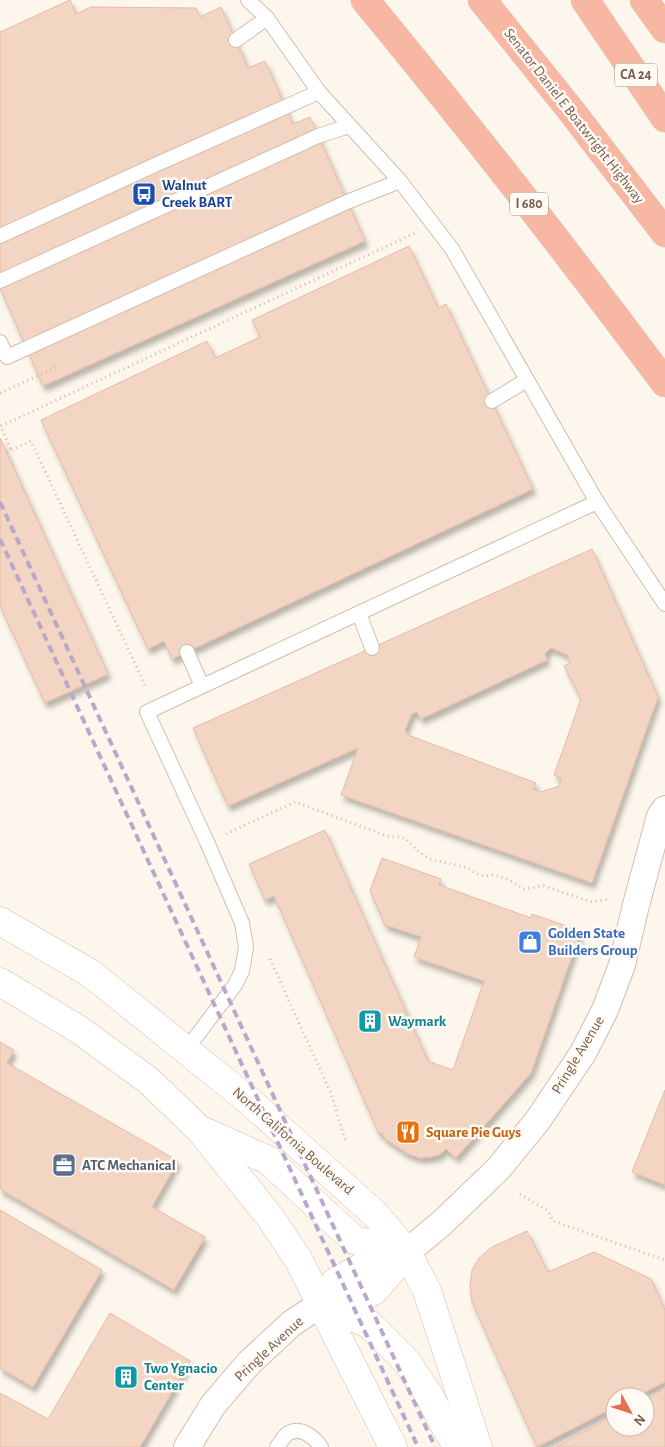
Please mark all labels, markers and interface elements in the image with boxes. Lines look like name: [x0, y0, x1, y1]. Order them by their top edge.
street label: Senator Daniel E Boatwright Highway: [501, 26, 647, 207]
road number: CA 24: [615, 64, 657, 86]
place label: Walnut Creek BART: [162, 178, 233, 210]
bus stop icon: Walnut Creek BART: [131, 181, 157, 207]
road number: I 680: [510, 192, 548, 215]
place label: Golden State Builders Group: [548, 926, 638, 958]
shop icon: Golden State Builders Group: [517, 929, 543, 955]
building icon: Waymark: [357, 1008, 383, 1034]
street label: Pringle Avenue: [549, 1013, 607, 1097]
place label: Waymark: [388, 1014, 447, 1029]
street label: North California Boulevard: [229, 1084, 357, 1198]
restaurant icon: Square Pie Guys: [395, 1119, 421, 1145]
place label: Square Pie Guys: [426, 1125, 521, 1140]
office icon: ATC Mechanical: [51, 1152, 77, 1178]
place label: ATC Mechanical: [82, 1158, 176, 1173]
street label: Pringle Avenue: [232, 1313, 306, 1384]
place label: Two Ygnacio Center: [144, 1361, 218, 1393]
building icon: Two Ygnacio Center: [113, 1364, 139, 1390]
north arrow: [605, 1387, 655, 1437]
text: N: [631, 1411, 648, 1428]

